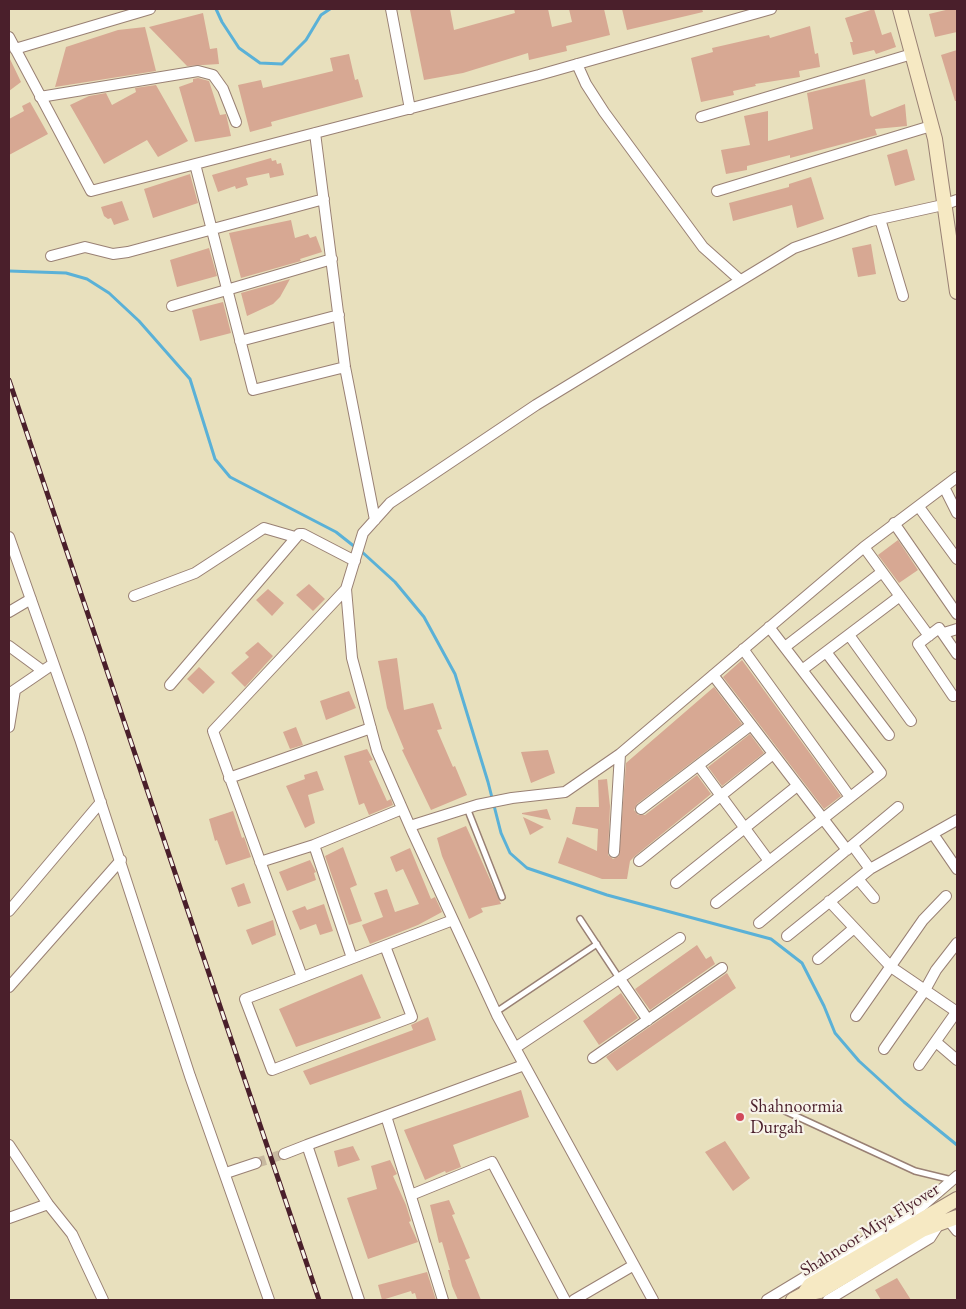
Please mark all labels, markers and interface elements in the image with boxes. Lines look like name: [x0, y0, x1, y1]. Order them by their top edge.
place label: Shahnoormia Durgah: [750, 1096, 843, 1138]
marker: Shahnoormia Durgah: [734, 1111, 746, 1123]
street label: Shahnoor Miya Flyover: [796, 1178, 944, 1282]

